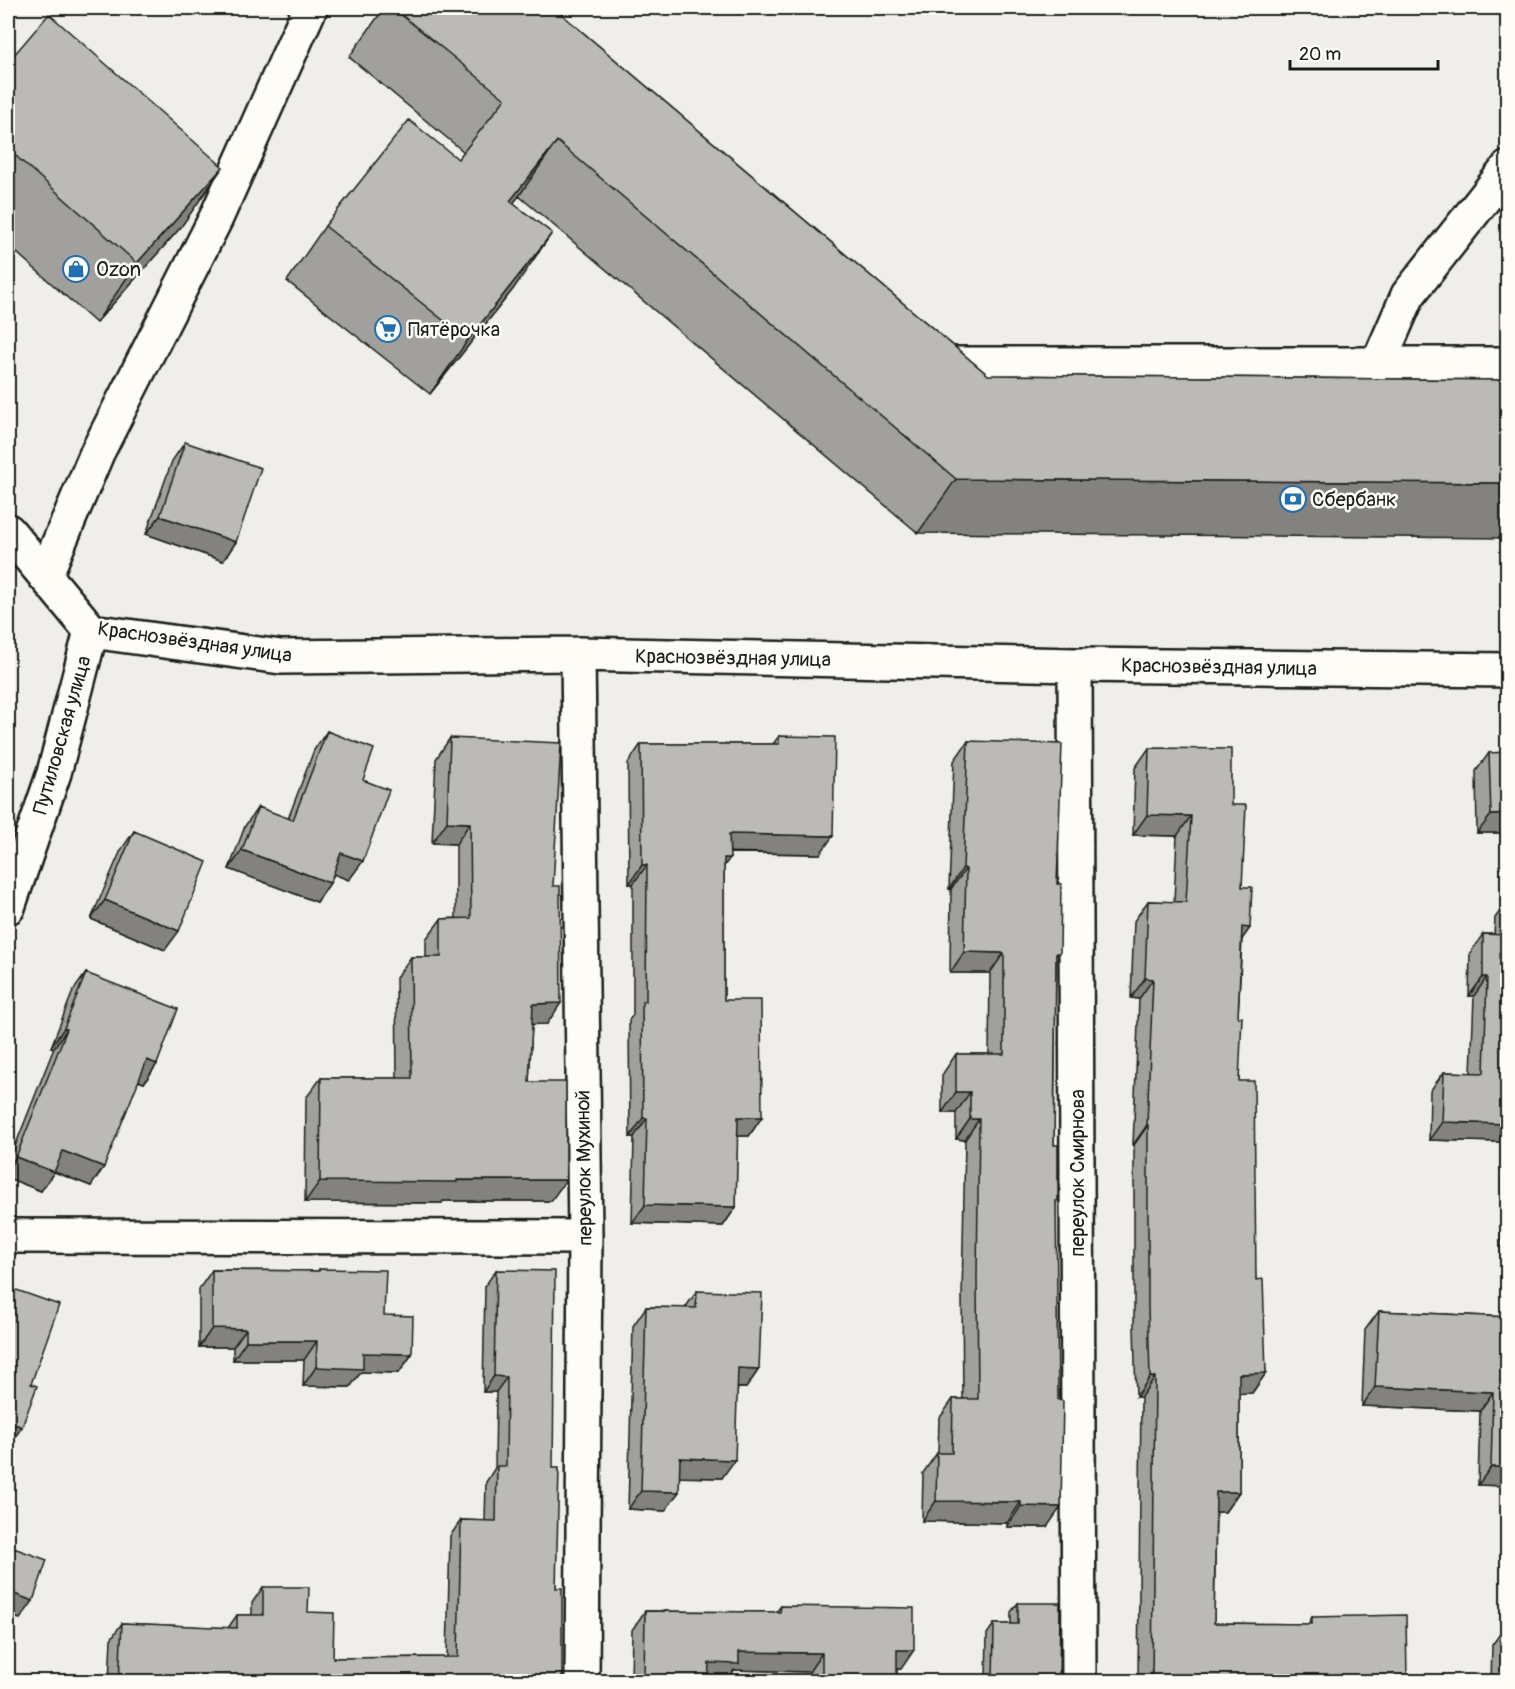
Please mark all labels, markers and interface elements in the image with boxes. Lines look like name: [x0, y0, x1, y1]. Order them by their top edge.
scale bar: [1290, 33, 1438, 71]
text: 20 m: [1299, 43, 1341, 66]
shop icon: Ozon: [61, 254, 91, 284]
place label: Ozon: [96, 257, 141, 282]
supermarket icon: Пятёрочка: [373, 314, 403, 344]
place label: Пятёрочка: [408, 317, 500, 342]
bank icon: Сбербанк: [1278, 484, 1308, 514]
place label: Сбербанк: [1312, 487, 1396, 512]
street label: Краснозвёздная улица: [96, 616, 294, 668]
street label: Краснозвёздная улица: [635, 644, 831, 672]
street label: Путиловская улица: [27, 653, 97, 817]
street label: Краснозвёздная улица: [1121, 653, 1317, 681]
street label: переулок Смирнова: [1065, 1089, 1090, 1257]
street label: переулок Мухиной: [570, 1090, 598, 1246]

